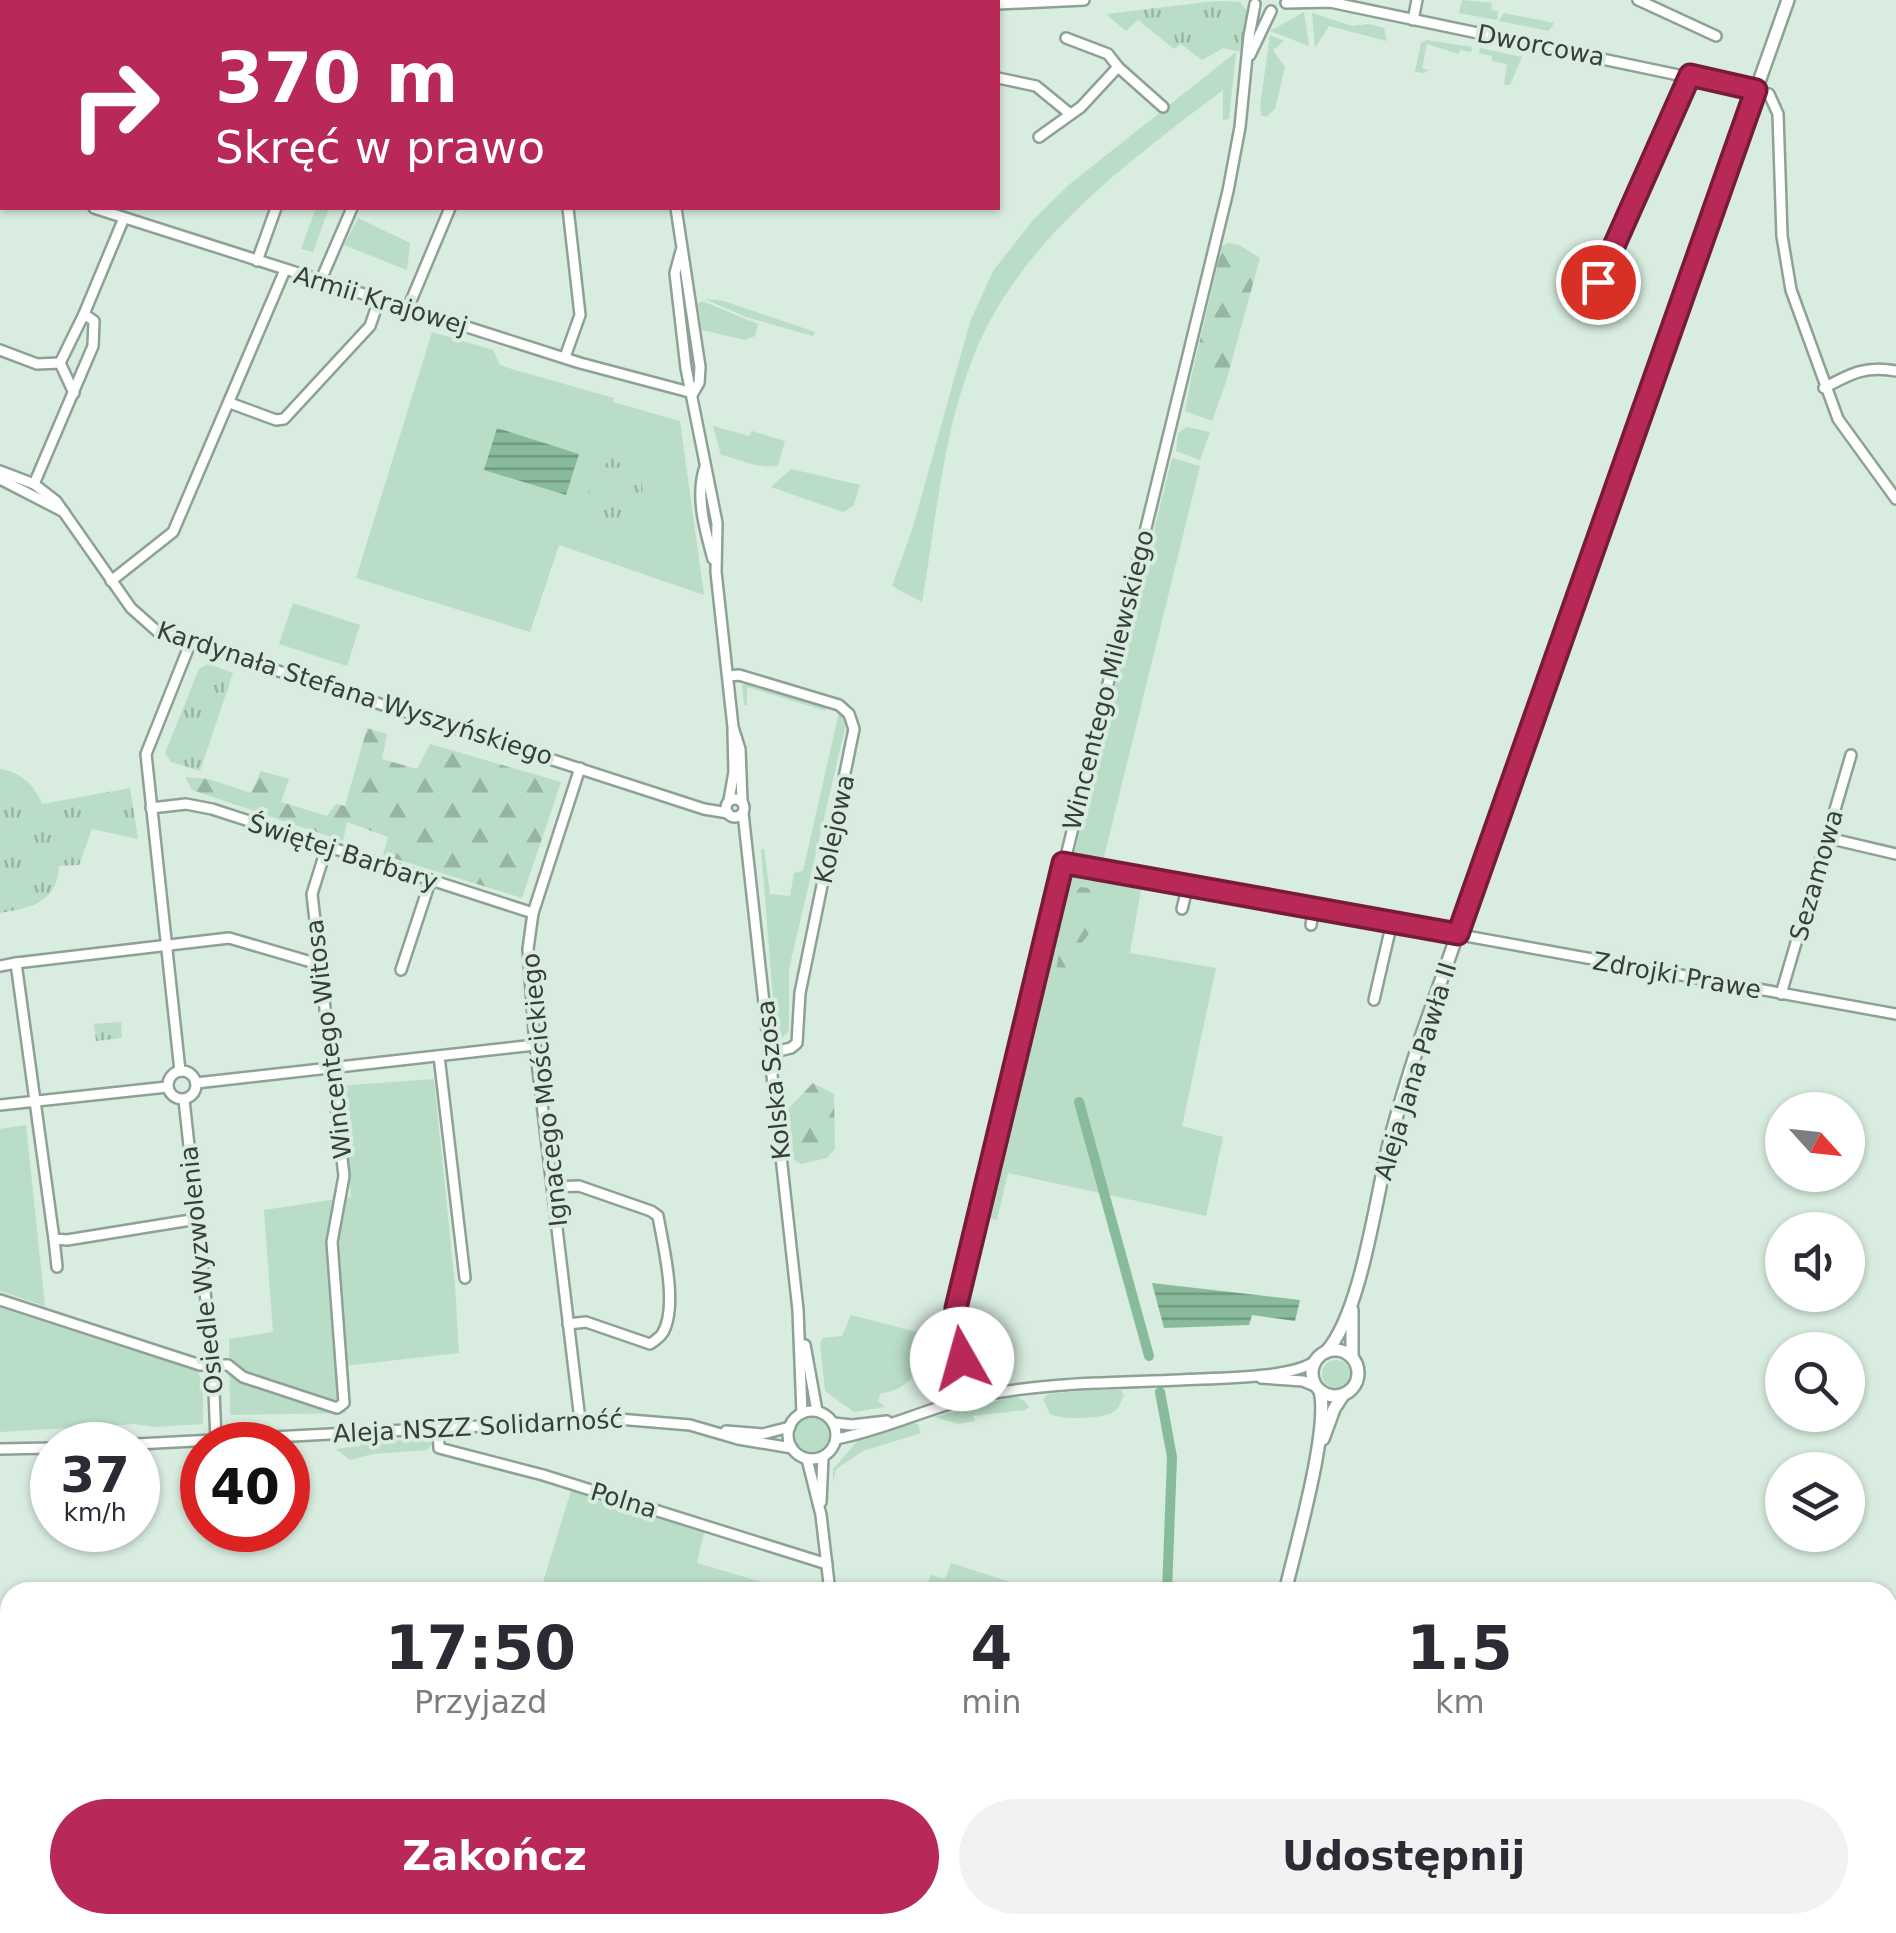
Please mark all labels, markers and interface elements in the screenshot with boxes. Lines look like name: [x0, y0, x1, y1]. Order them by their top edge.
street label: Dworcowa: [1475, 19, 1607, 72]
text: 370 m: [215, 37, 458, 119]
icon: right: [50, 40, 180, 170]
text: Skręć w prawo: [215, 121, 545, 174]
pin: [1556, 240, 1641, 325]
icon: arrive: [1571, 255, 1626, 310]
street label: Armii Krajowej: [290, 260, 471, 341]
street label: Wincentego Milewskiego: [1057, 527, 1160, 833]
street label: Kardynała Stefana Wyszyńskiego: [153, 616, 556, 771]
street label: Kolejowa: [809, 772, 860, 886]
street label: Sezamowa: [1784, 806, 1849, 944]
street label: Świętej Barbary: [244, 807, 442, 897]
street label: Wincentego Witosa: [299, 918, 358, 1160]
street label: Zdrojki Prawe: [1590, 946, 1763, 1005]
street label: Ignacego Mościckiego: [516, 952, 573, 1228]
street label: Aleja Jana Pawła II: [1369, 959, 1462, 1184]
street label: Kolska Szosa: [751, 999, 796, 1161]
north arrow: [1765, 1092, 1865, 1192]
map controls: [1765, 1092, 1865, 1552]
street label: Osiedle Wyzwolenia: [174, 1144, 229, 1396]
button: sound: [1765, 1212, 1865, 1312]
position arrow: [910, 1307, 1014, 1411]
button: search: [1765, 1332, 1865, 1432]
street label: Aleja NSZZ Solidarność: [332, 1404, 624, 1449]
speed limit sign: 40: [180, 1422, 310, 1552]
text: 37: [60, 1446, 130, 1504]
button: layers: [1765, 1452, 1865, 1552]
street label: Polna: [587, 1477, 660, 1524]
text: km/h: [63, 1498, 127, 1527]
text: 17:50: [385, 1613, 576, 1683]
text: 4: [970, 1613, 1012, 1683]
text: 1.5: [1407, 1613, 1513, 1683]
text: Przyjazd: [414, 1683, 547, 1721]
text: min: [961, 1683, 1022, 1721]
text: km: [1435, 1683, 1485, 1721]
button: Zakończ: [50, 1799, 939, 1914]
button: Udostępnij: [959, 1799, 1848, 1914]

